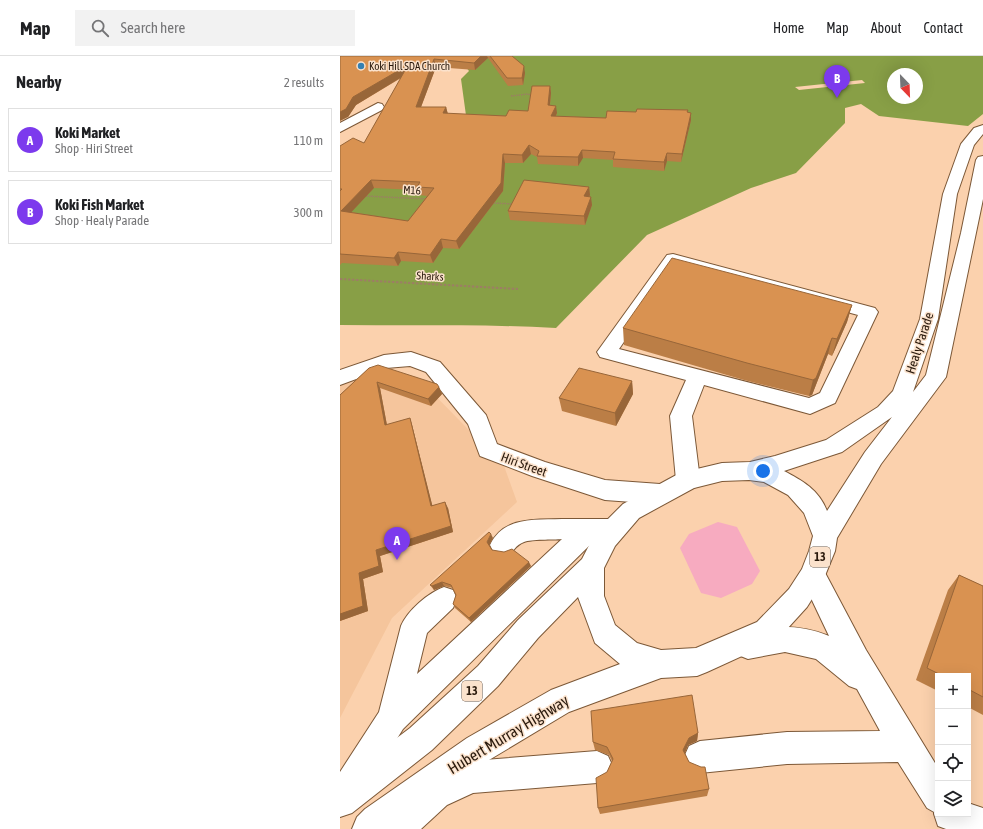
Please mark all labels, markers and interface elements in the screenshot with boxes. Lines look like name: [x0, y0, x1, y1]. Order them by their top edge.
search box: [75, 10, 355, 46]
text: Map: [20, 17, 51, 39]
icon: search: [89, 17, 111, 39]
text: Search here: [121, 19, 185, 36]
text: Home: [773, 20, 804, 36]
text: Map: [826, 20, 849, 36]
text: About: [871, 20, 902, 36]
text: Contact: [924, 20, 963, 36]
place label: Koki Hill SDA Church: [369, 60, 450, 72]
marker: Koki Hill SDA Church: [356, 61, 366, 71]
pin: B: [824, 65, 850, 98]
north arrow: [887, 68, 923, 104]
text: Nearby: [16, 72, 62, 92]
text: 2 results: [284, 75, 324, 90]
text: Koki Market: [55, 124, 120, 141]
text: A: [27, 133, 33, 148]
text: 110 m: [294, 133, 323, 148]
text: Shop · Hiri Street: [55, 141, 133, 156]
street label: M16: [403, 184, 421, 196]
text: Koki Fish Market: [55, 196, 144, 213]
text: B: [27, 205, 33, 220]
text: 300 m: [294, 205, 323, 220]
text: Shop · Healy Parade: [55, 213, 149, 228]
street label: Sharks: [416, 269, 444, 283]
street label: Healy Parade: [902, 310, 936, 376]
street label: Hiri Street: [499, 449, 549, 480]
your location: [753, 461, 773, 481]
pin: A: [384, 527, 410, 560]
road number: 13: [810, 547, 830, 567]
map controls: [935, 673, 971, 817]
button: +: [935, 673, 971, 709]
road number: 13: [462, 681, 482, 701]
street label: Hubert Murray Highway: [444, 691, 573, 778]
button: −: [935, 709, 971, 745]
button: locate: [935, 745, 971, 781]
button: layers: [935, 781, 971, 817]

